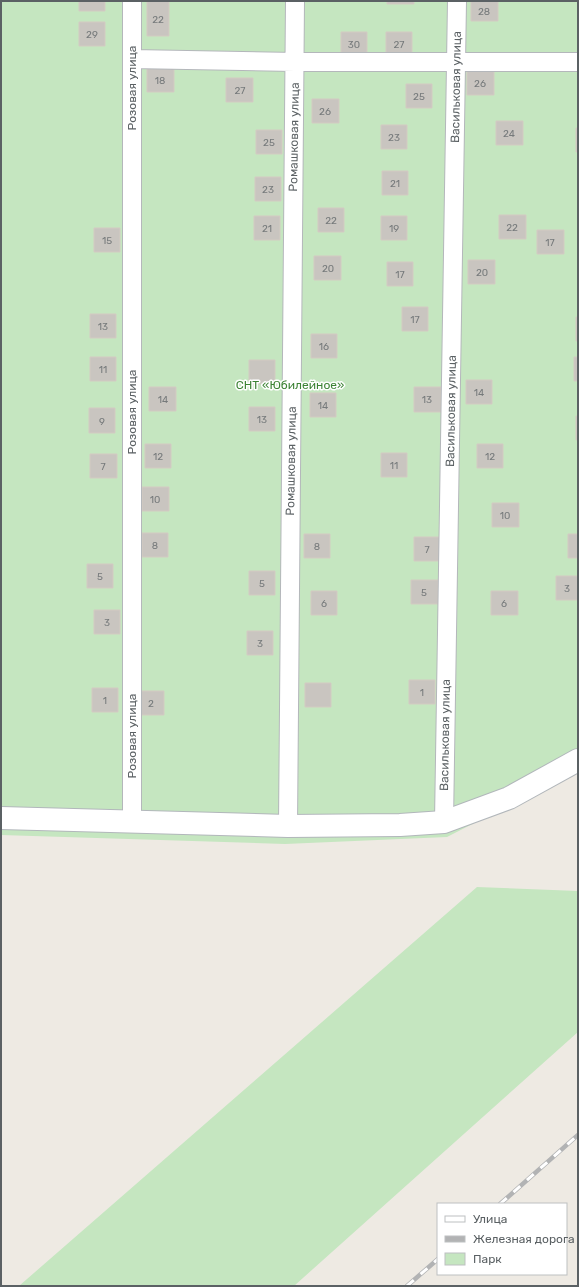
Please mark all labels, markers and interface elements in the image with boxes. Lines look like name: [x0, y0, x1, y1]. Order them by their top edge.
house number: 28: [478, 6, 490, 18]
house number: 22: [152, 14, 164, 26]
house number: 29: [86, 29, 98, 41]
street label: Васильковая улица: [448, 31, 464, 143]
house number: 30: [348, 39, 360, 51]
house number: 27: [394, 39, 405, 51]
street label: Розовая улица: [125, 46, 139, 130]
house number: 18: [155, 75, 165, 87]
house number: 26: [474, 78, 486, 90]
street label: Ромашковая улица: [286, 82, 302, 192]
house number: 27: [235, 85, 246, 97]
house number: 25: [413, 91, 425, 103]
house number: 26: [319, 106, 331, 118]
house number: 24: [503, 128, 515, 140]
house number: 23: [388, 132, 400, 144]
house number: 25: [263, 137, 275, 149]
house number: 21: [390, 178, 400, 190]
house number: 23: [262, 184, 274, 196]
house number: 22: [325, 215, 337, 227]
house number: 22: [506, 222, 518, 234]
house number: 21: [262, 223, 272, 235]
house number: 19: [389, 223, 399, 235]
house number: 15: [102, 235, 112, 247]
house number: 17: [545, 237, 555, 249]
house number: 20: [322, 263, 334, 275]
house number: 20: [476, 267, 488, 279]
house number: 17: [395, 269, 405, 281]
house number: 17: [410, 314, 420, 326]
house number: 13: [98, 321, 108, 333]
house number: 16: [319, 341, 329, 353]
street label: Васильковая улица: [443, 355, 459, 467]
house number: 11: [99, 364, 107, 376]
street label: Розовая улица: [125, 370, 139, 454]
park label: СНТ «Юбилейное»: [236, 378, 344, 392]
house number: 14: [474, 387, 484, 399]
house number: 14: [158, 394, 168, 406]
house number: 13: [422, 394, 432, 406]
house number: 14: [318, 400, 328, 412]
street label: Ромашковая улица: [283, 406, 299, 516]
house number: 13: [257, 414, 267, 426]
house number: 9: [99, 416, 105, 428]
house number: 12: [153, 451, 163, 463]
house number: 12: [485, 451, 495, 463]
house number: 11: [390, 460, 398, 472]
house number: 7: [100, 461, 106, 473]
house number: 10: [150, 494, 160, 506]
house number: 10: [500, 510, 510, 522]
house number: 8: [152, 540, 158, 552]
house number: 8: [314, 541, 320, 553]
house number: 7: [424, 544, 430, 556]
house number: 5: [97, 571, 103, 583]
house number: 5: [259, 578, 265, 590]
house number: 3: [564, 583, 570, 595]
house number: 5: [421, 587, 427, 599]
house number: 6: [321, 598, 327, 610]
house number: 6: [501, 598, 507, 610]
house number: 3: [104, 617, 110, 629]
house number: 3: [257, 638, 263, 650]
street label: Васильковая улица: [437, 679, 453, 791]
house number: 1: [420, 687, 424, 699]
street label: Розовая улица: [125, 694, 139, 778]
house number: 1: [103, 695, 107, 707]
house number: 2: [148, 698, 154, 710]
legend: [437, 1203, 567, 1275]
text: Улица: [473, 1212, 507, 1226]
text: Железная дорога: [473, 1232, 575, 1246]
text: Парк: [473, 1252, 502, 1266]

